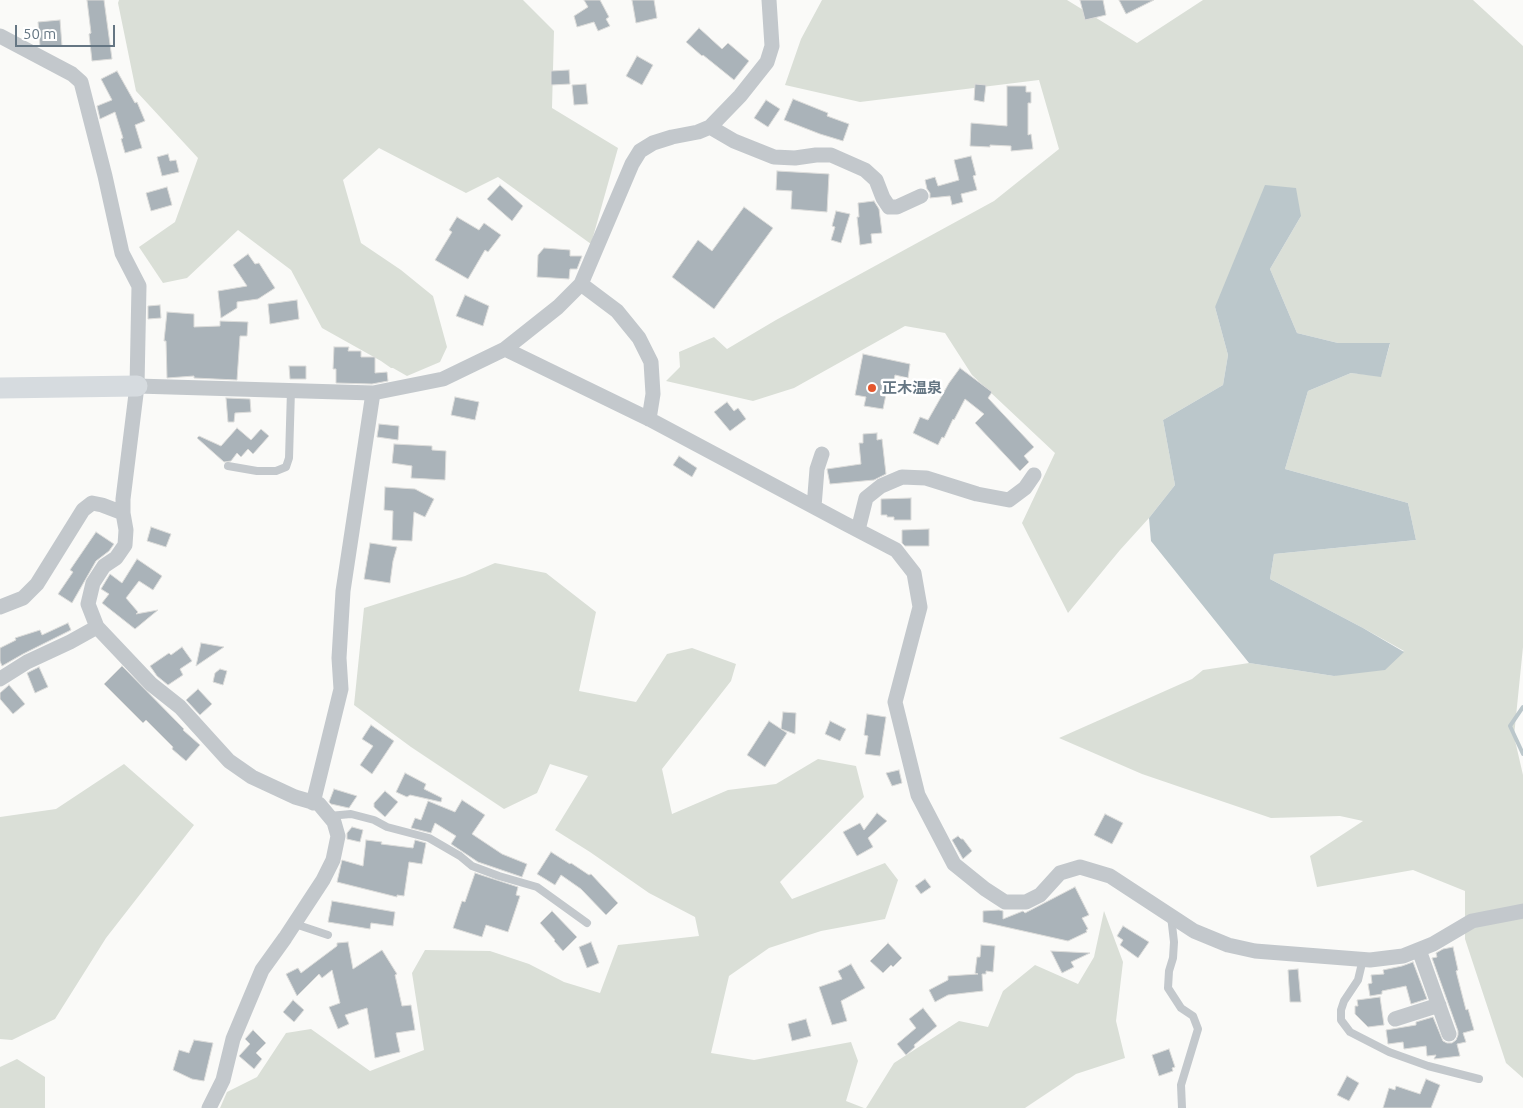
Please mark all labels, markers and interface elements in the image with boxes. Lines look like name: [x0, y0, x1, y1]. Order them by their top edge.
scale bar: [18, 15, 118, 47]
text: 50 m: [23, 25, 56, 42]
place label: 正木温泉: [882, 379, 942, 397]
marker: 正木温泉: [866, 382, 878, 394]

